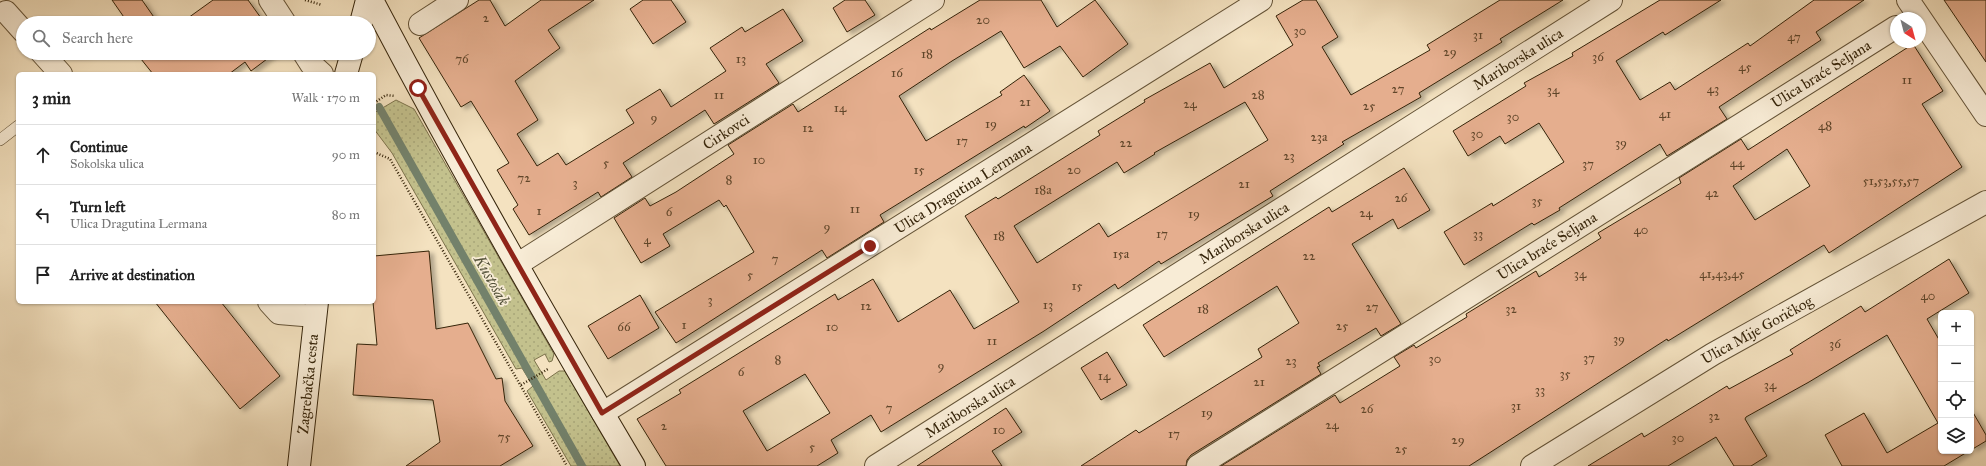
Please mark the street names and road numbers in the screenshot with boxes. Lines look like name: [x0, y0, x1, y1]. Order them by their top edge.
street label: Mariborska ulica: [1470, 24, 1567, 94]
street label: Ulica braće Seljana: [1768, 36, 1875, 112]
street label: Cirkovci: [699, 110, 753, 154]
street label: Ulica Dragutina Lermana: [891, 138, 1035, 238]
street label: Mariborska ulica: [1196, 198, 1293, 268]
street label: Ulica braće Seljana: [1494, 208, 1601, 284]
street label: Ulica Mije Goričkog: [1698, 291, 1817, 368]
street label: Zagrebačka cesta: [294, 332, 322, 435]
street label: Mariborska ulica: [922, 372, 1019, 442]

